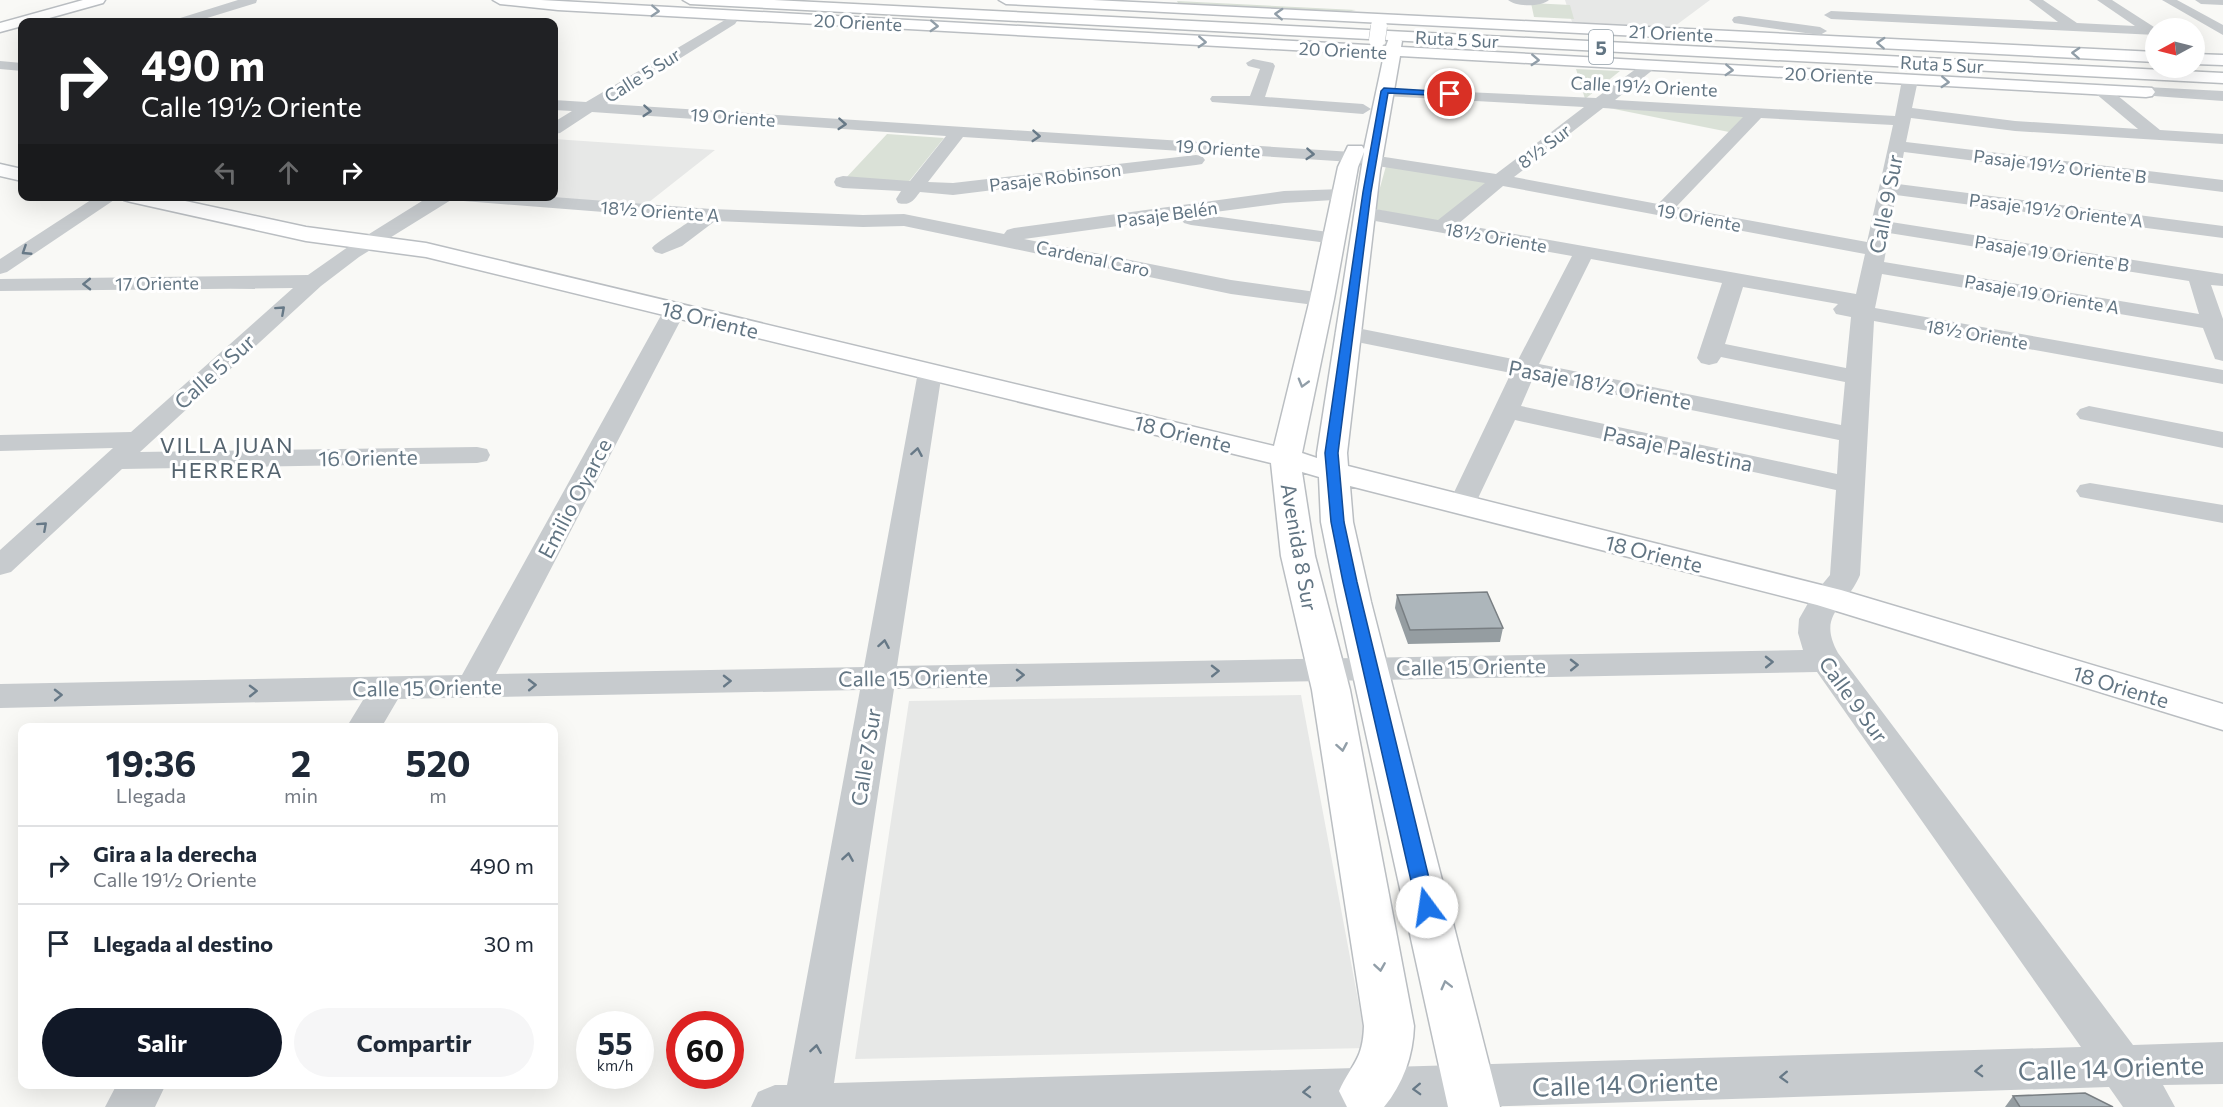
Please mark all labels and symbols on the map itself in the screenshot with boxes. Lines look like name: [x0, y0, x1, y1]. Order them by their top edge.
one-way arrow: [651, 5, 660, 18]
one-way arrow: [1274, 7, 1283, 20]
street label: 20 Oriente: [813, 9, 903, 35]
north arrow: [2145, 18, 2205, 78]
one-way arrow: [930, 20, 939, 33]
street label: 21 Oriente: [1628, 20, 1714, 46]
street label: Ruta 5 Sur: [1415, 26, 1499, 52]
road number: 5: [1589, 30, 1613, 64]
one-way arrow: [1198, 36, 1207, 49]
street label: 20 Oriente: [1298, 37, 1388, 63]
one-way arrow: [1877, 37, 1886, 50]
street label: Calle 5 Sur: [600, 43, 684, 107]
one-way arrow: [2072, 46, 2081, 59]
street label: Ruta 5 Sur: [1900, 51, 1984, 77]
one-way arrow: [1530, 53, 1539, 66]
street label: 20 Oriente: [1784, 62, 1874, 88]
one-way arrow: [1725, 64, 1734, 77]
pin: [1424, 68, 1475, 119]
street label: Calle 19½ Oriente: [1570, 71, 1718, 101]
one-way arrow: [1941, 75, 1950, 88]
street label: 19 Oriente: [690, 103, 776, 131]
one-way arrow: [643, 104, 652, 117]
one-way arrow: [837, 117, 846, 130]
street label: 8½ Sur: [1513, 119, 1575, 173]
one-way arrow: [1032, 129, 1041, 142]
street label: 19 Oriente: [1175, 134, 1261, 162]
street label: Pasaje 19½ Oriente B: [1972, 144, 2148, 188]
one-way arrow: [1305, 147, 1314, 160]
street label: Calle 9 Sur: [1863, 152, 1907, 256]
street label: Pasaje Robinson: [988, 158, 1122, 196]
street label: Pasaje 19½ Oriente A: [1968, 188, 2144, 232]
street label: 18½ Oriente A: [600, 196, 720, 226]
street label: Pasaje Belén: [1115, 196, 1219, 232]
street label: 19 Oriente: [1655, 198, 1743, 236]
street label: 18½ Oriente: [1443, 217, 1549, 257]
street label: Pasaje 19 Oriente B: [1973, 230, 2131, 276]
street label: Cardenal Caro: [1034, 235, 1152, 281]
one-way arrow: [22, 243, 33, 254]
street label: Pasaje 19 Oriente A: [1963, 270, 2121, 318]
street label: 17 Oriente: [115, 271, 199, 295]
one-way arrow: [82, 277, 91, 290]
street label: 18 Oriente: [659, 295, 761, 343]
one-way arrow: [274, 306, 284, 317]
street label: 18½ Oriente: [1924, 314, 2030, 354]
street label: Calle 5 Sur: [169, 328, 259, 414]
street label: Pasaje 18½ Oriente: [1506, 354, 1694, 414]
one-way arrow: [1298, 377, 1310, 388]
street label: 18 Oriente: [1132, 409, 1234, 457]
street label: Pasaje Palestina: [1601, 420, 1755, 476]
district label: VILLA JUAN HERRERA: [160, 431, 294, 483]
street label: Emilio Oyarce: [532, 434, 616, 562]
street label: 16 Oriente: [318, 444, 418, 470]
one-way arrow: [910, 447, 922, 456]
street label: Avenida 8 Sur: [1276, 481, 1324, 613]
one-way arrow: [36, 522, 47, 533]
street label: 18 Oriente: [1603, 529, 1705, 577]
one-way arrow: [877, 639, 889, 648]
street label: Calle 9 Sur: [1814, 651, 1894, 747]
street label: Calle 15 Oriente: [1396, 652, 1546, 680]
one-way arrow: [1765, 656, 1774, 668]
one-way arrow: [1570, 658, 1579, 671]
street label: 18 Oriente: [2070, 660, 2172, 712]
street label: Calle 15 Oriente: [838, 663, 988, 691]
one-way arrow: [1211, 665, 1220, 677]
one-way arrow: [1016, 669, 1025, 681]
street label: Calle 15 Oriente: [352, 673, 502, 701]
one-way arrow: [723, 674, 732, 687]
one-way arrow: [528, 678, 537, 691]
one-way arrow: [249, 684, 258, 697]
one-way arrow: [54, 688, 63, 701]
street label: Calle 7 Sur: [845, 706, 885, 808]
one-way arrow: [1335, 742, 1348, 752]
one-way arrow: [842, 852, 854, 862]
position arrow: [1395, 875, 1459, 939]
one-way arrow: [1373, 962, 1385, 971]
one-way arrow: [1440, 981, 1453, 991]
speed limit sign: 60: [666, 1011, 744, 1089]
one-way arrow: [810, 1045, 822, 1054]
street label: Calle 14 Oriente: [2017, 1048, 2205, 1086]
street label: Calle 14 Oriente: [1531, 1064, 1719, 1102]
one-way arrow: [1975, 1065, 1984, 1077]
one-way arrow: [1780, 1071, 1789, 1084]
one-way arrow: [1412, 1083, 1421, 1096]
one-way arrow: [1302, 1086, 1311, 1099]

